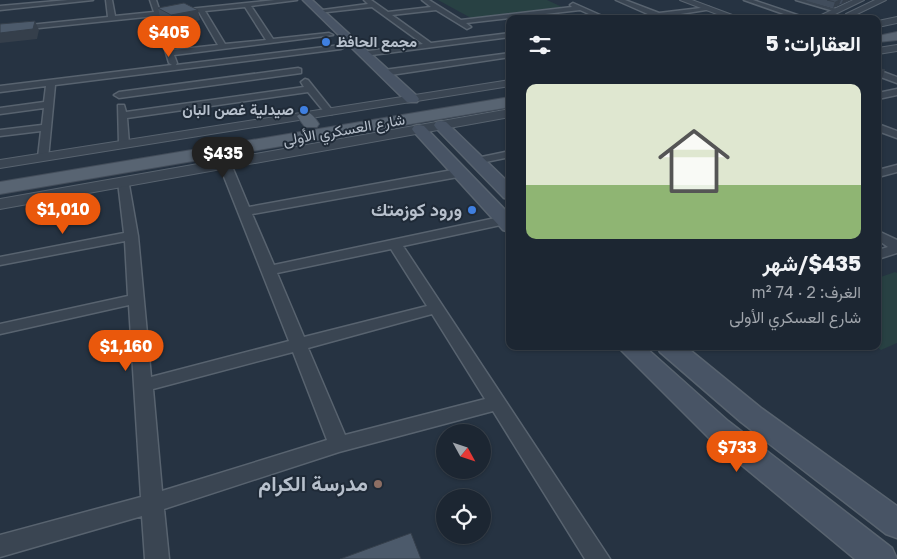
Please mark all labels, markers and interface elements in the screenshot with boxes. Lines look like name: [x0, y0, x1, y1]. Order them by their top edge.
pin: $405: [139, 15, 199, 58]
text: $405: [149, 22, 189, 42]
text: العقارات: 5: [766, 30, 861, 56]
icon: filters: [526, 31, 554, 59]
place label: مجمع الحافظ: [336, 32, 417, 52]
marker: مجمع الحافظ: [320, 36, 332, 48]
place label: صيدلية غصن البان: [182, 100, 294, 119]
marker: صيدلية غصن البان: [298, 104, 310, 116]
street label: شارع العسكري الأولى: [281, 109, 407, 154]
icon: home: [649, 116, 739, 206]
pin: $435: [193, 136, 253, 179]
text: $435: [203, 143, 243, 163]
pin: $1,010: [22, 192, 104, 235]
place label: ورود كوزمتك: [371, 198, 462, 221]
text: $1,010: [36, 199, 90, 219]
marker: ورود كوزمتك: [466, 204, 478, 216]
text: $435/شهر: [763, 250, 861, 276]
text: الغرف: 2 · 74 m²: [751, 282, 861, 302]
text: شارع العسكري الأولى: [729, 307, 861, 327]
pin: $1,160: [85, 330, 167, 372]
text: $1,160: [100, 336, 152, 356]
north arrow: [436, 424, 491, 479]
map controls: [436, 424, 491, 544]
pin: $733: [707, 430, 767, 473]
text: $733: [718, 437, 756, 457]
place label: مدرسة الكرام: [258, 470, 368, 498]
marker: مدرسة الكرام: [372, 478, 384, 490]
button: locate: [436, 489, 491, 544]

